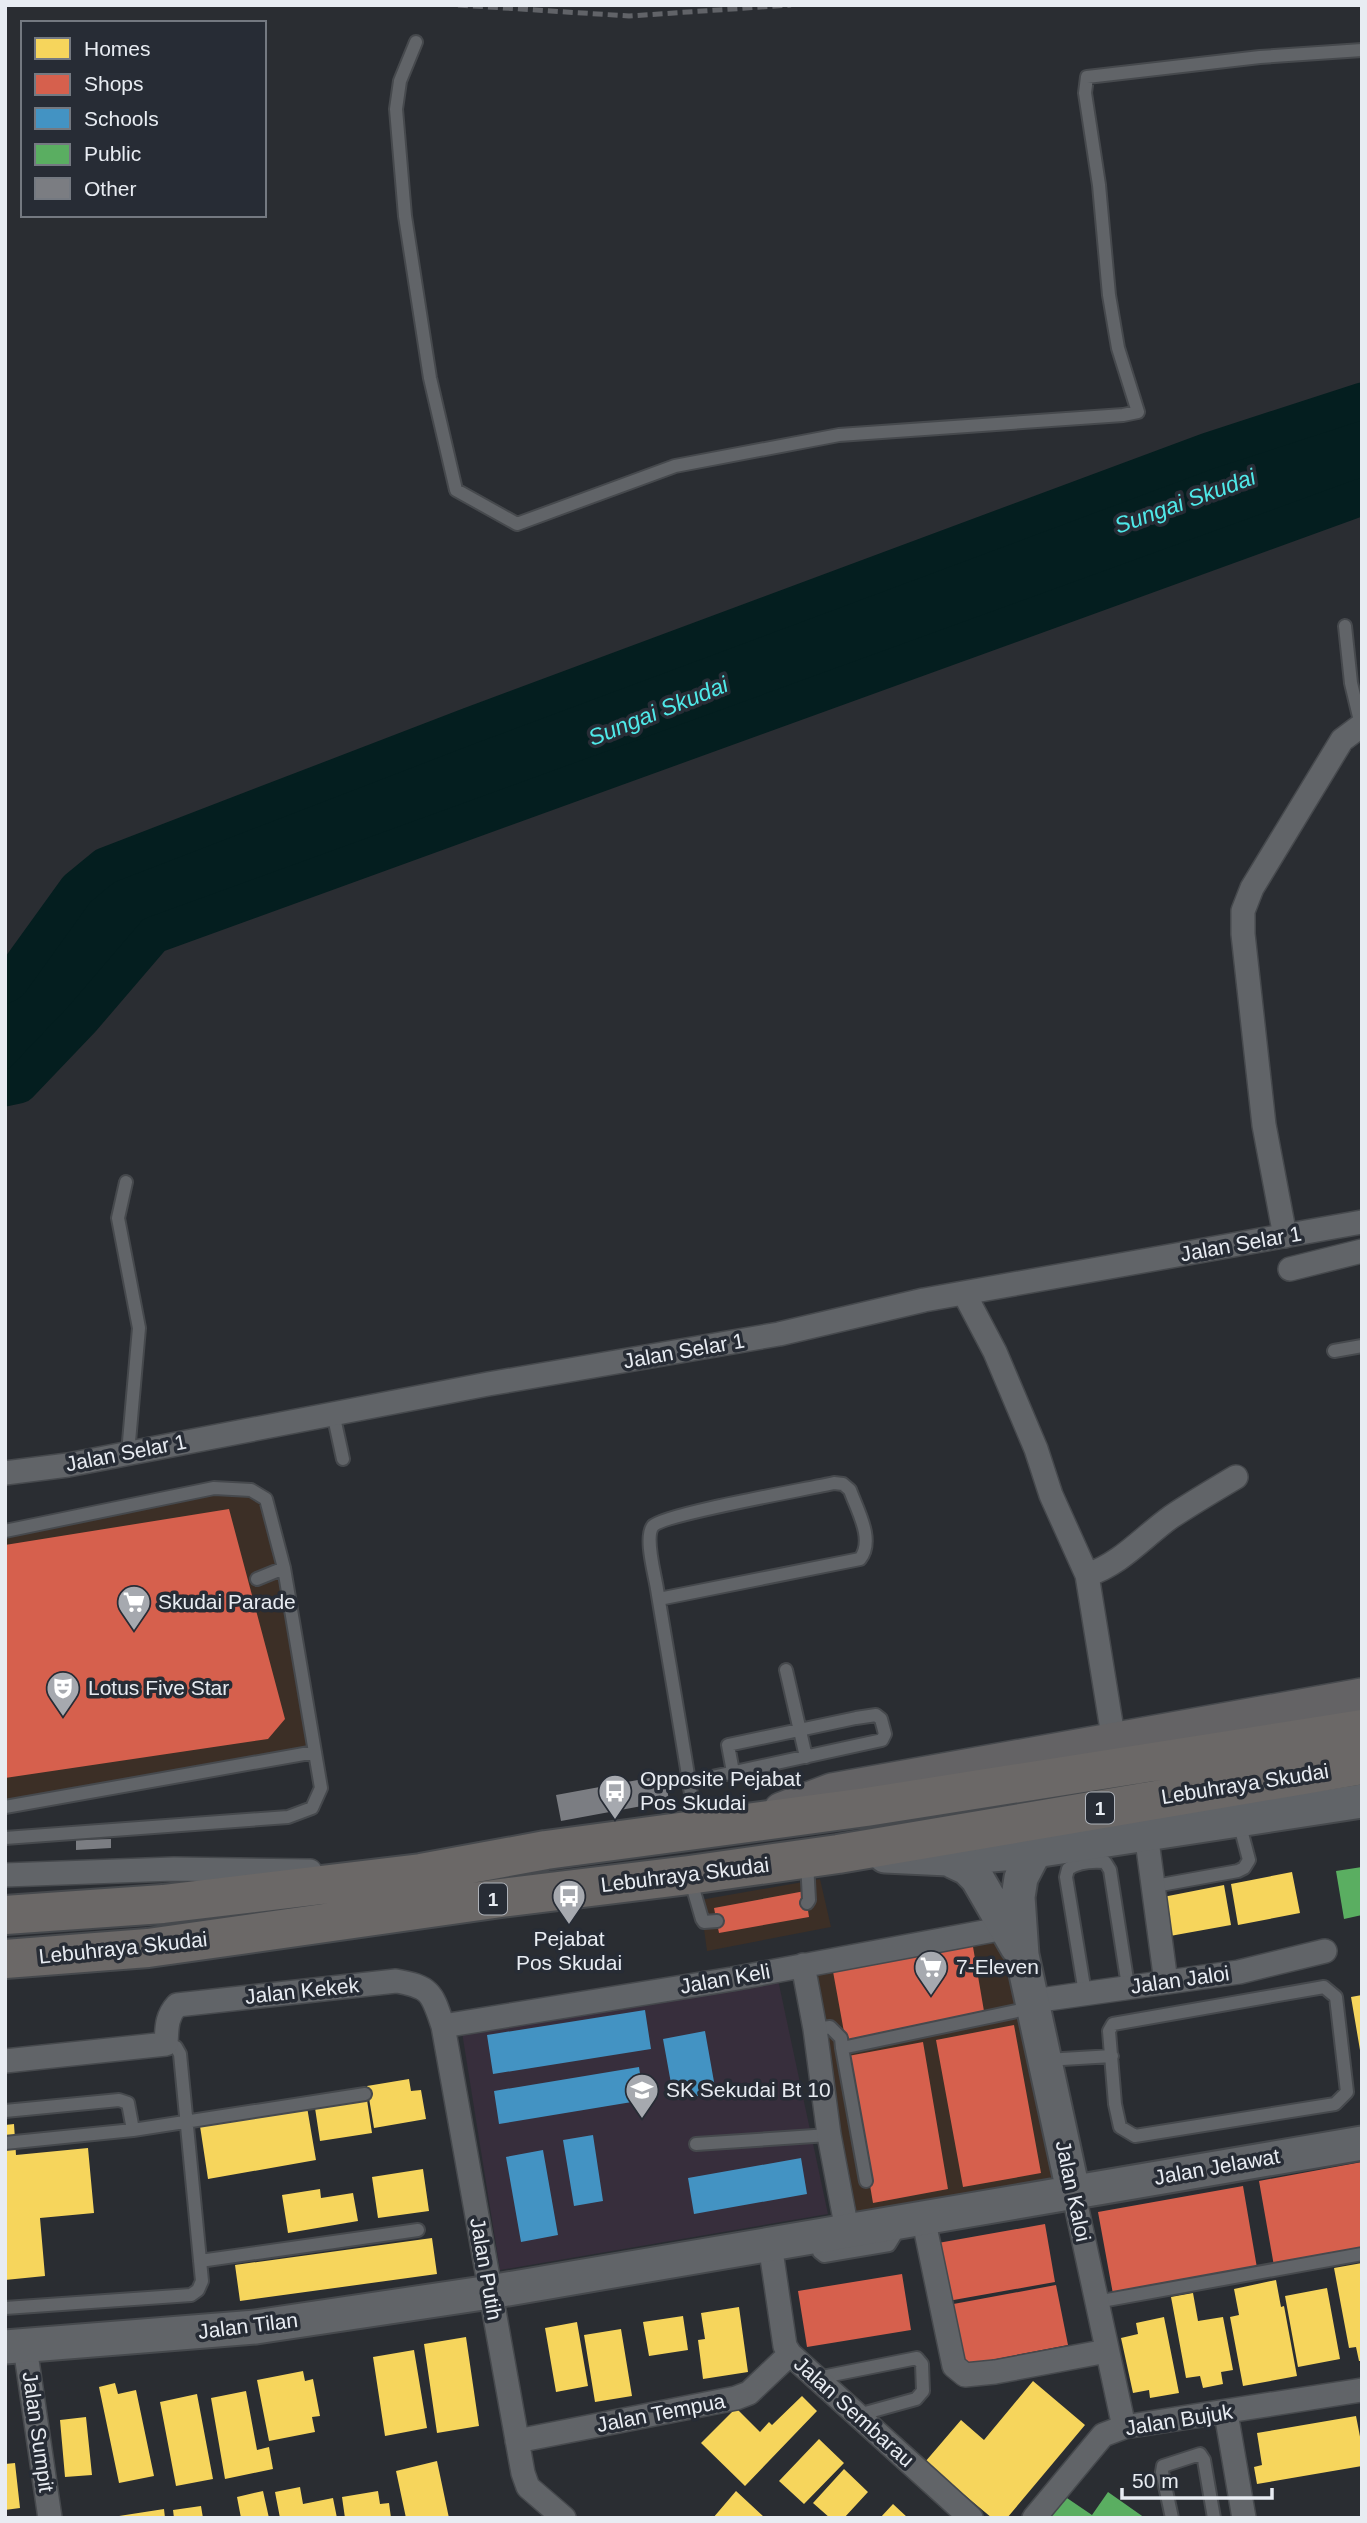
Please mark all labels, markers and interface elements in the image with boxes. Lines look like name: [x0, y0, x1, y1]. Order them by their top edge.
legend: [21, 21, 266, 217]
text: Homes: [84, 37, 151, 60]
text: Shops: [84, 72, 144, 95]
text: Schools: [84, 107, 159, 130]
text: Public: [84, 142, 141, 165]
text: Other: [84, 177, 137, 200]
water label: Sungai Skudai: [1111, 463, 1260, 539]
water label: Sungai Skudai: [584, 671, 732, 751]
street label: Jalan Selar 1: [1179, 1222, 1303, 1265]
street label: Jalan Selar 1: [622, 1329, 746, 1372]
street label: Jalan Selar 1: [64, 1430, 188, 1475]
supermarket icon: Skudai Parade: [115, 1583, 153, 1632]
place label: Skudai Parade: [158, 1590, 296, 1613]
theatre icon: Lotus Five Star: [44, 1669, 82, 1718]
place label: Lotus Five Star: [88, 1676, 229, 1699]
street label: Lebuhraya Skudai: [1160, 1759, 1330, 1808]
place label: Opposite Pejabat Pos Skudai: [640, 1767, 801, 1814]
bus stop icon: Opposite Pejabat Pos Skudai: [596, 1772, 634, 1821]
road number: 1: [1086, 1792, 1114, 1824]
street label: Lebuhraya Skudai: [600, 1853, 770, 1896]
bus stop icon: Pejabat Pos Skudai: [550, 1877, 588, 1926]
road number: 1: [479, 1884, 507, 1914]
street label: Lebuhraya Skudai: [38, 1927, 208, 1968]
place label: Pejabat Pos Skudai: [516, 1927, 622, 1974]
supermarket icon: 7-Eleven: [912, 1948, 950, 1997]
place label: 7-Eleven: [956, 1955, 1039, 1978]
street label: Jalan Keli: [678, 1959, 772, 1998]
street label: Jalan Jaloi: [1129, 1961, 1231, 1998]
street label: Jalan Kekek: [244, 1973, 361, 2008]
school or university icon: SK Sekudai Bt 10: [623, 2071, 661, 2120]
place label: SK Sekudai Bt 10: [666, 2078, 831, 2101]
street label: Jalan Kaloi: [1052, 2138, 1095, 2244]
street label: Jalan Jelawat: [1152, 2144, 1282, 2189]
street label: Jalan Putih: [466, 2216, 507, 2322]
street label: Jalan Tilan: [197, 2308, 299, 2343]
street label: Jalan Sembarau: [790, 2352, 919, 2471]
street label: Jalan Sumpit: [19, 2370, 58, 2494]
street label: Jalan Tempua: [595, 2389, 727, 2436]
street label: Jalan Bujuk: [1124, 2400, 1235, 2439]
scale bar: [1122, 2456, 1272, 2500]
text: 50 m: [1132, 2469, 1179, 2492]

